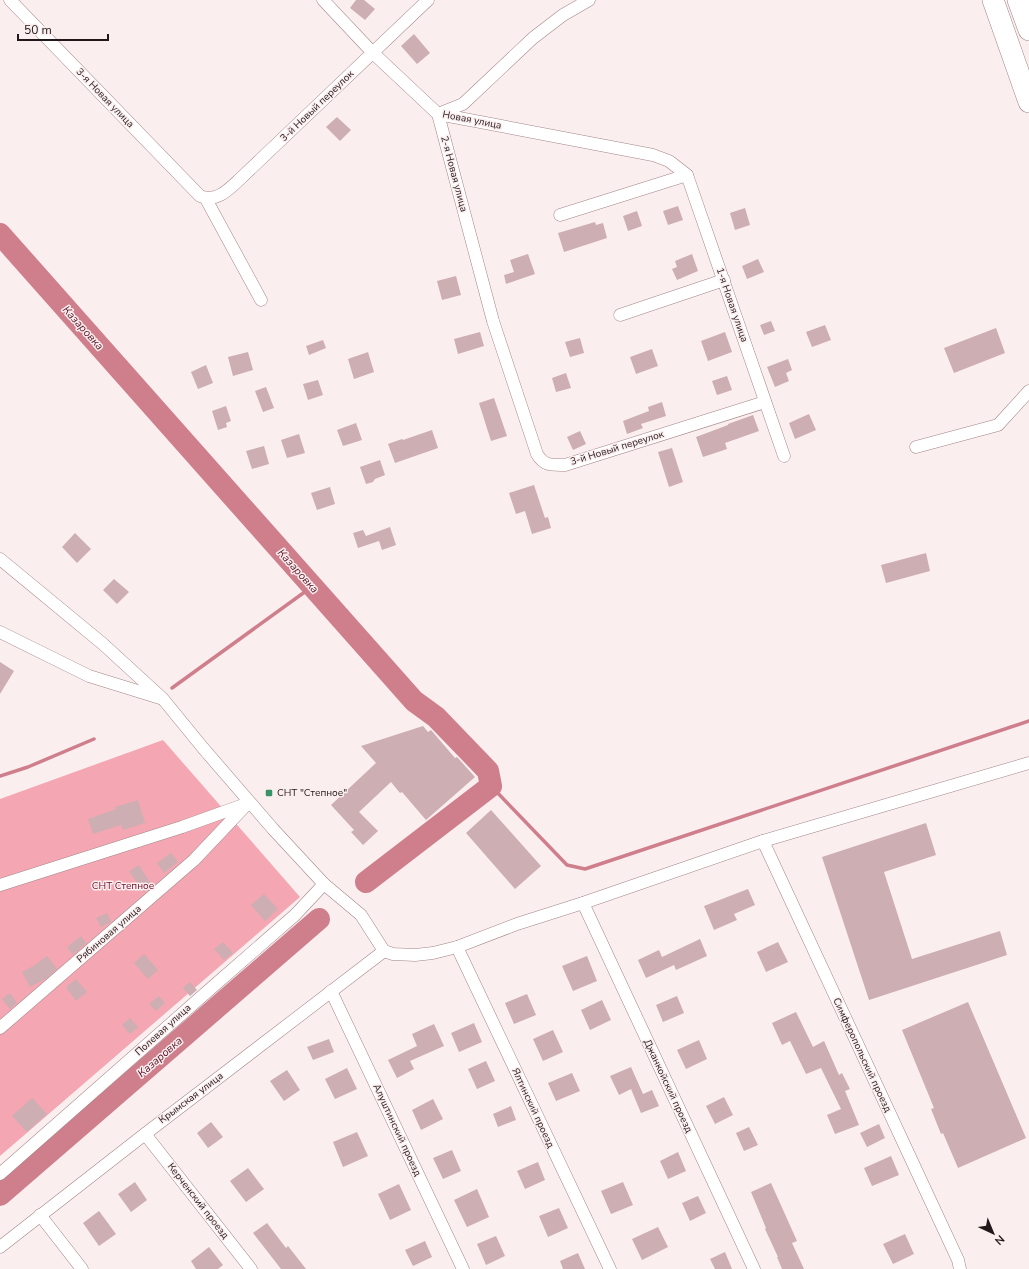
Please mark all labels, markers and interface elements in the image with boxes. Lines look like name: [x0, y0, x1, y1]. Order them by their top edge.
scale bar: [18, 16, 108, 42]
text: 50 m: [24, 22, 52, 38]
street label: 3-я Новая улица: [73, 65, 137, 131]
street label: 3-й Новый переулок: [277, 67, 357, 145]
street label: Новая улица: [441, 107, 503, 133]
street label: 2-я Новая улица: [437, 134, 471, 214]
street label: 1-я Новая улица: [713, 266, 751, 344]
water label: Казаровка: [59, 303, 107, 353]
street label: 3-й Новый переулок: [568, 427, 666, 469]
water label: Казаровка: [274, 546, 322, 596]
place label: СНТ "Степное": [277, 786, 347, 800]
marker: СНТ "Степное": [264, 788, 274, 798]
park label: СНТ Степное: [92, 879, 154, 893]
street label: Рябиновая улица: [74, 902, 144, 966]
street label: Симферопольский проезд: [829, 996, 895, 1115]
street label: Полевая улица: [132, 1001, 194, 1059]
water label: Казаровка: [134, 1033, 186, 1081]
street label: Джанкойский проезд: [640, 1037, 696, 1135]
street label: Ялтинский проезд: [508, 1066, 558, 1150]
street label: Крымская улица: [156, 1069, 226, 1127]
street label: Алуштинский проезд: [369, 1081, 425, 1179]
street label: Керченский проезд: [164, 1160, 232, 1242]
north arrow: [973, 1213, 1013, 1253]
text: N: [991, 1232, 1008, 1248]

